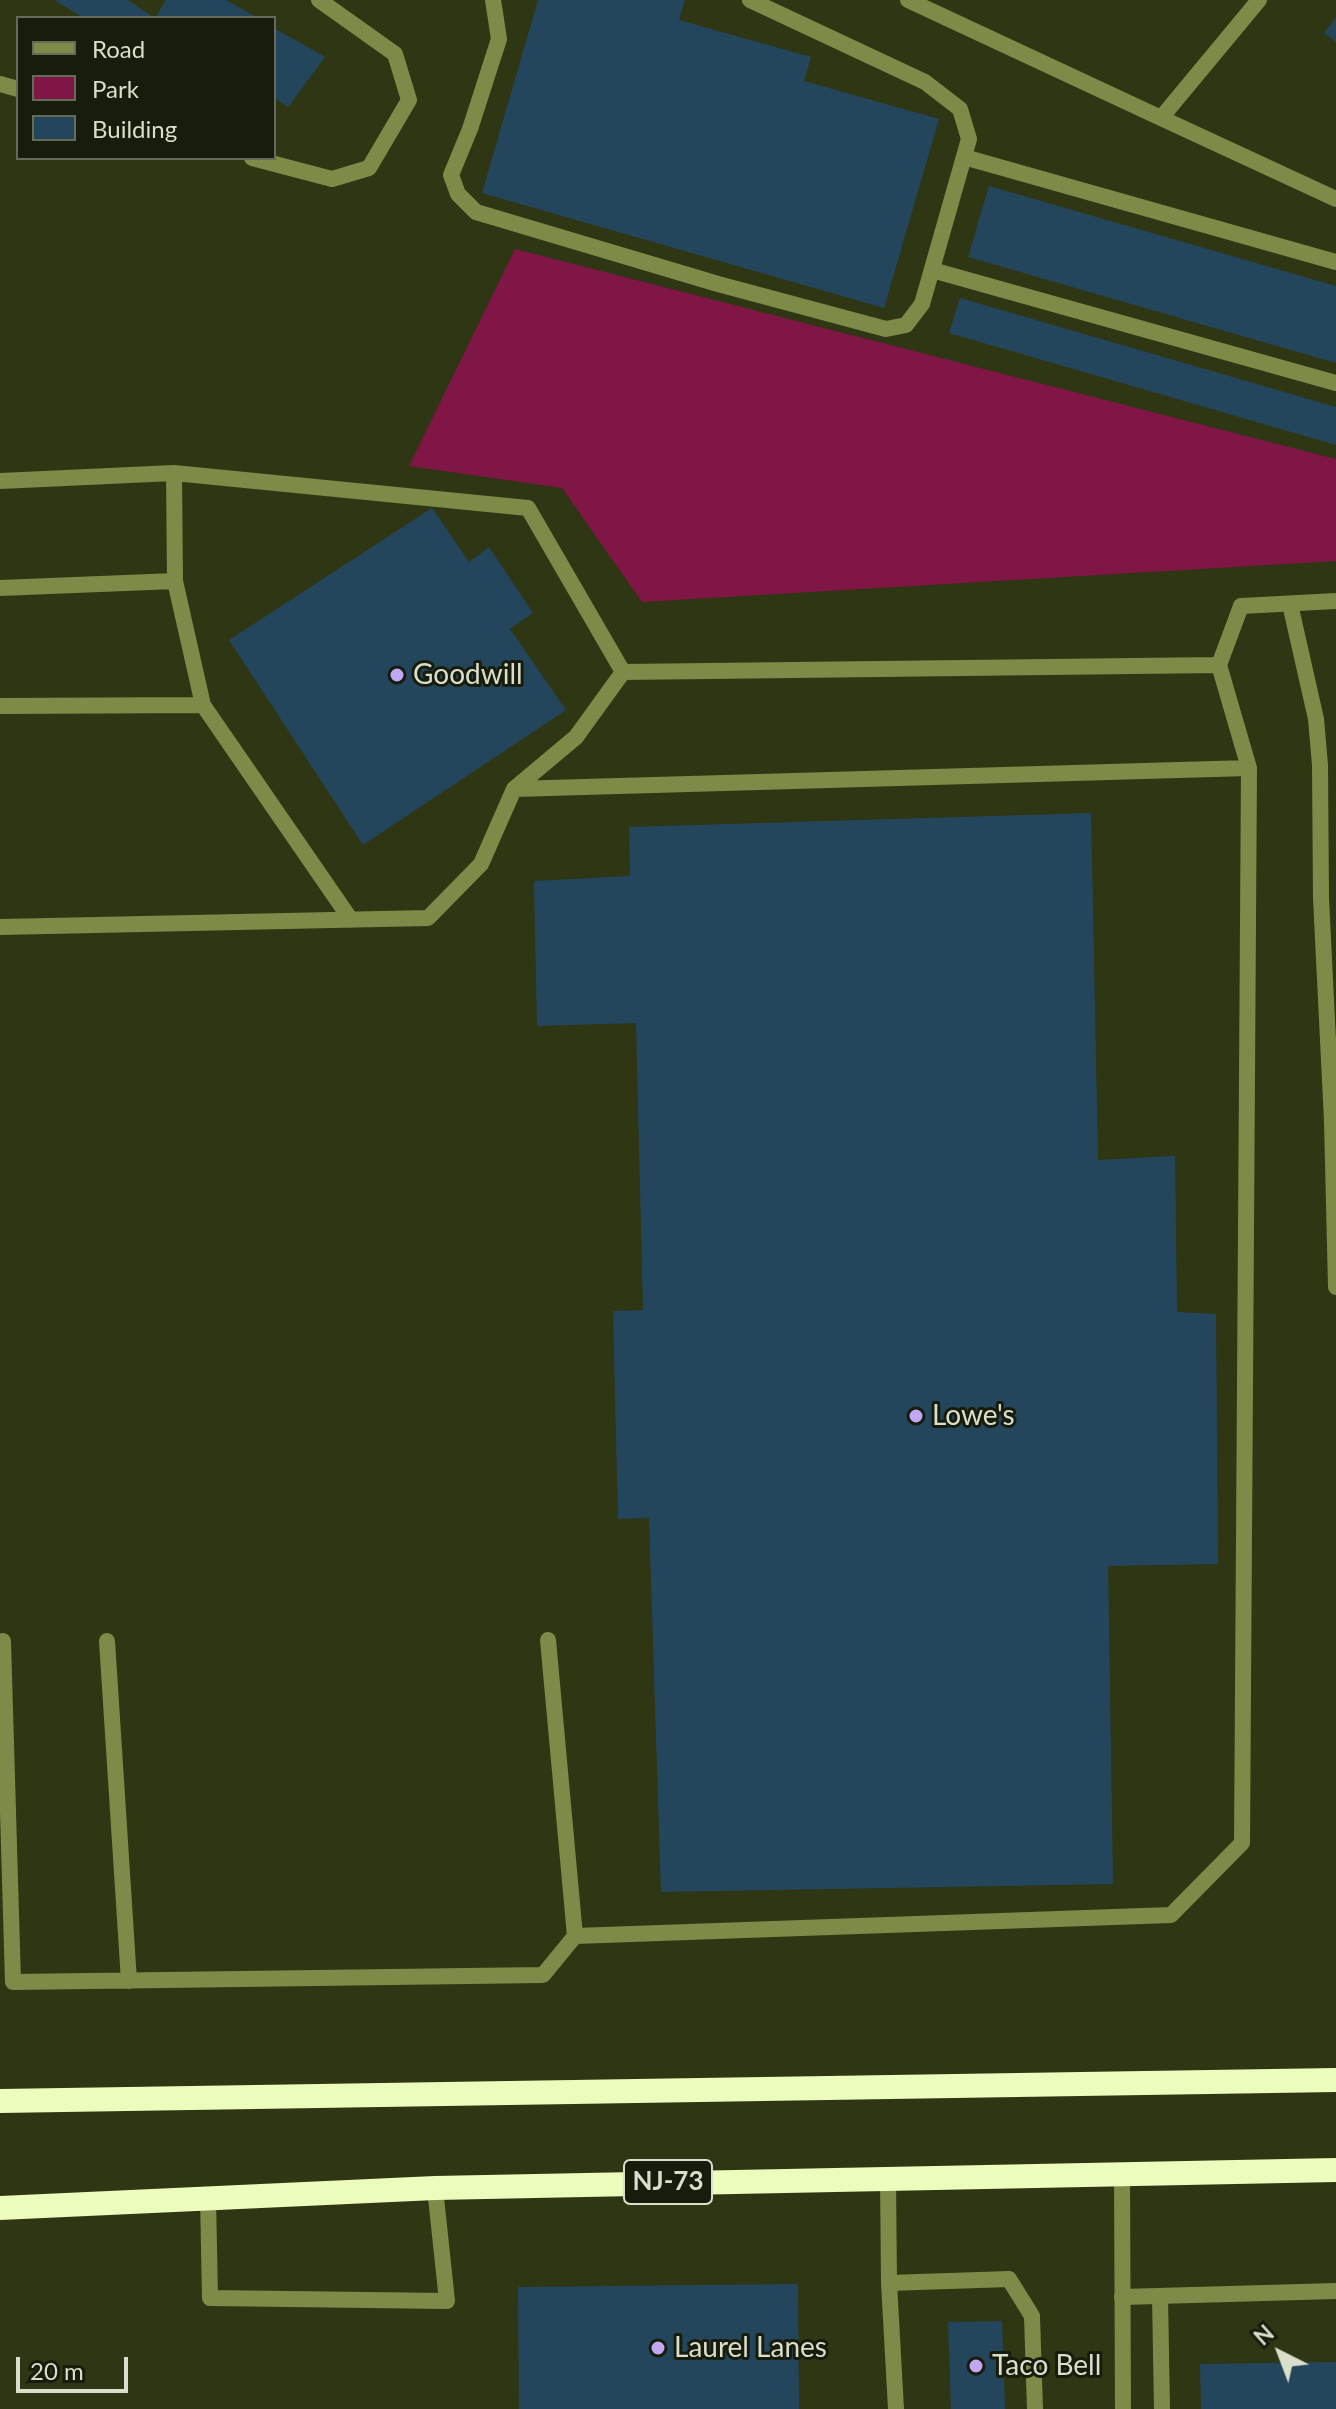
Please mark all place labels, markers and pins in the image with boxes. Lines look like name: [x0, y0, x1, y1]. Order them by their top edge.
place label: Goodwill: [413, 658, 523, 692]
marker: Goodwill: [388, 666, 406, 684]
place label: Lowe's: [932, 1399, 1015, 1433]
marker: Lowe's: [907, 1407, 925, 1425]
place label: Laurel Lanes: [674, 2331, 827, 2365]
marker: Laurel Lanes: [649, 2339, 667, 2357]
place label: Taco Bell: [992, 2349, 1101, 2383]
marker: Taco Bell: [967, 2357, 985, 2375]

